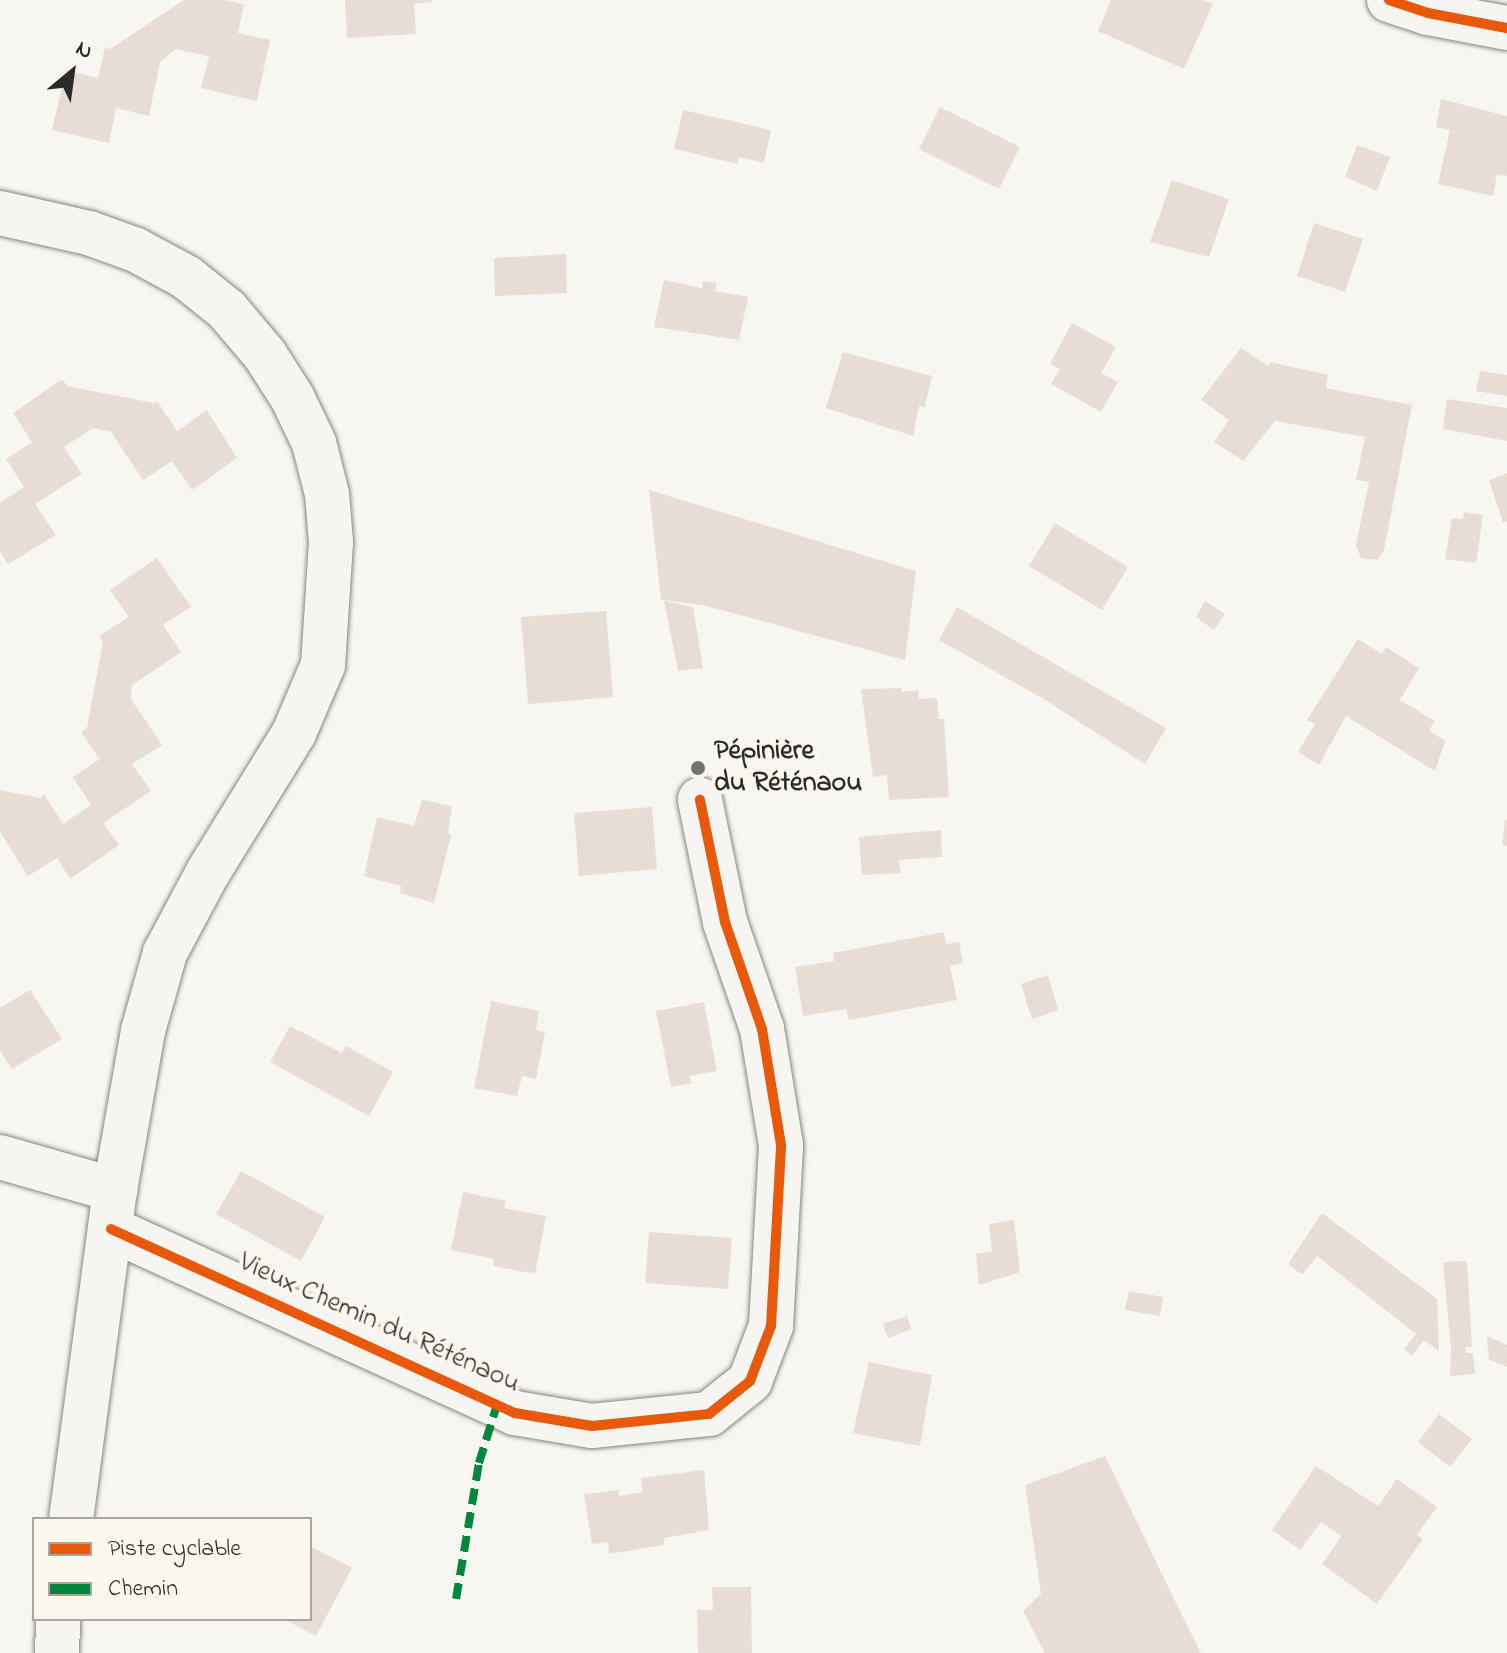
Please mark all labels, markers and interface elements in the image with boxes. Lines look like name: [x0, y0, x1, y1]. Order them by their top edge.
north arrow: [32, 32, 112, 112]
text: N: [69, 33, 98, 69]
place label: Pépinière du Réténaou: [714, 735, 862, 801]
marker: Pépinière du Réténaou: [689, 759, 707, 777]
street label: Vieux Chemin du Réténaou: [233, 1247, 525, 1401]
legend: [32, 1517, 312, 1621]
text: Piste cyclable: [108, 1532, 241, 1567]
text: Chemin: [108, 1572, 178, 1607]

